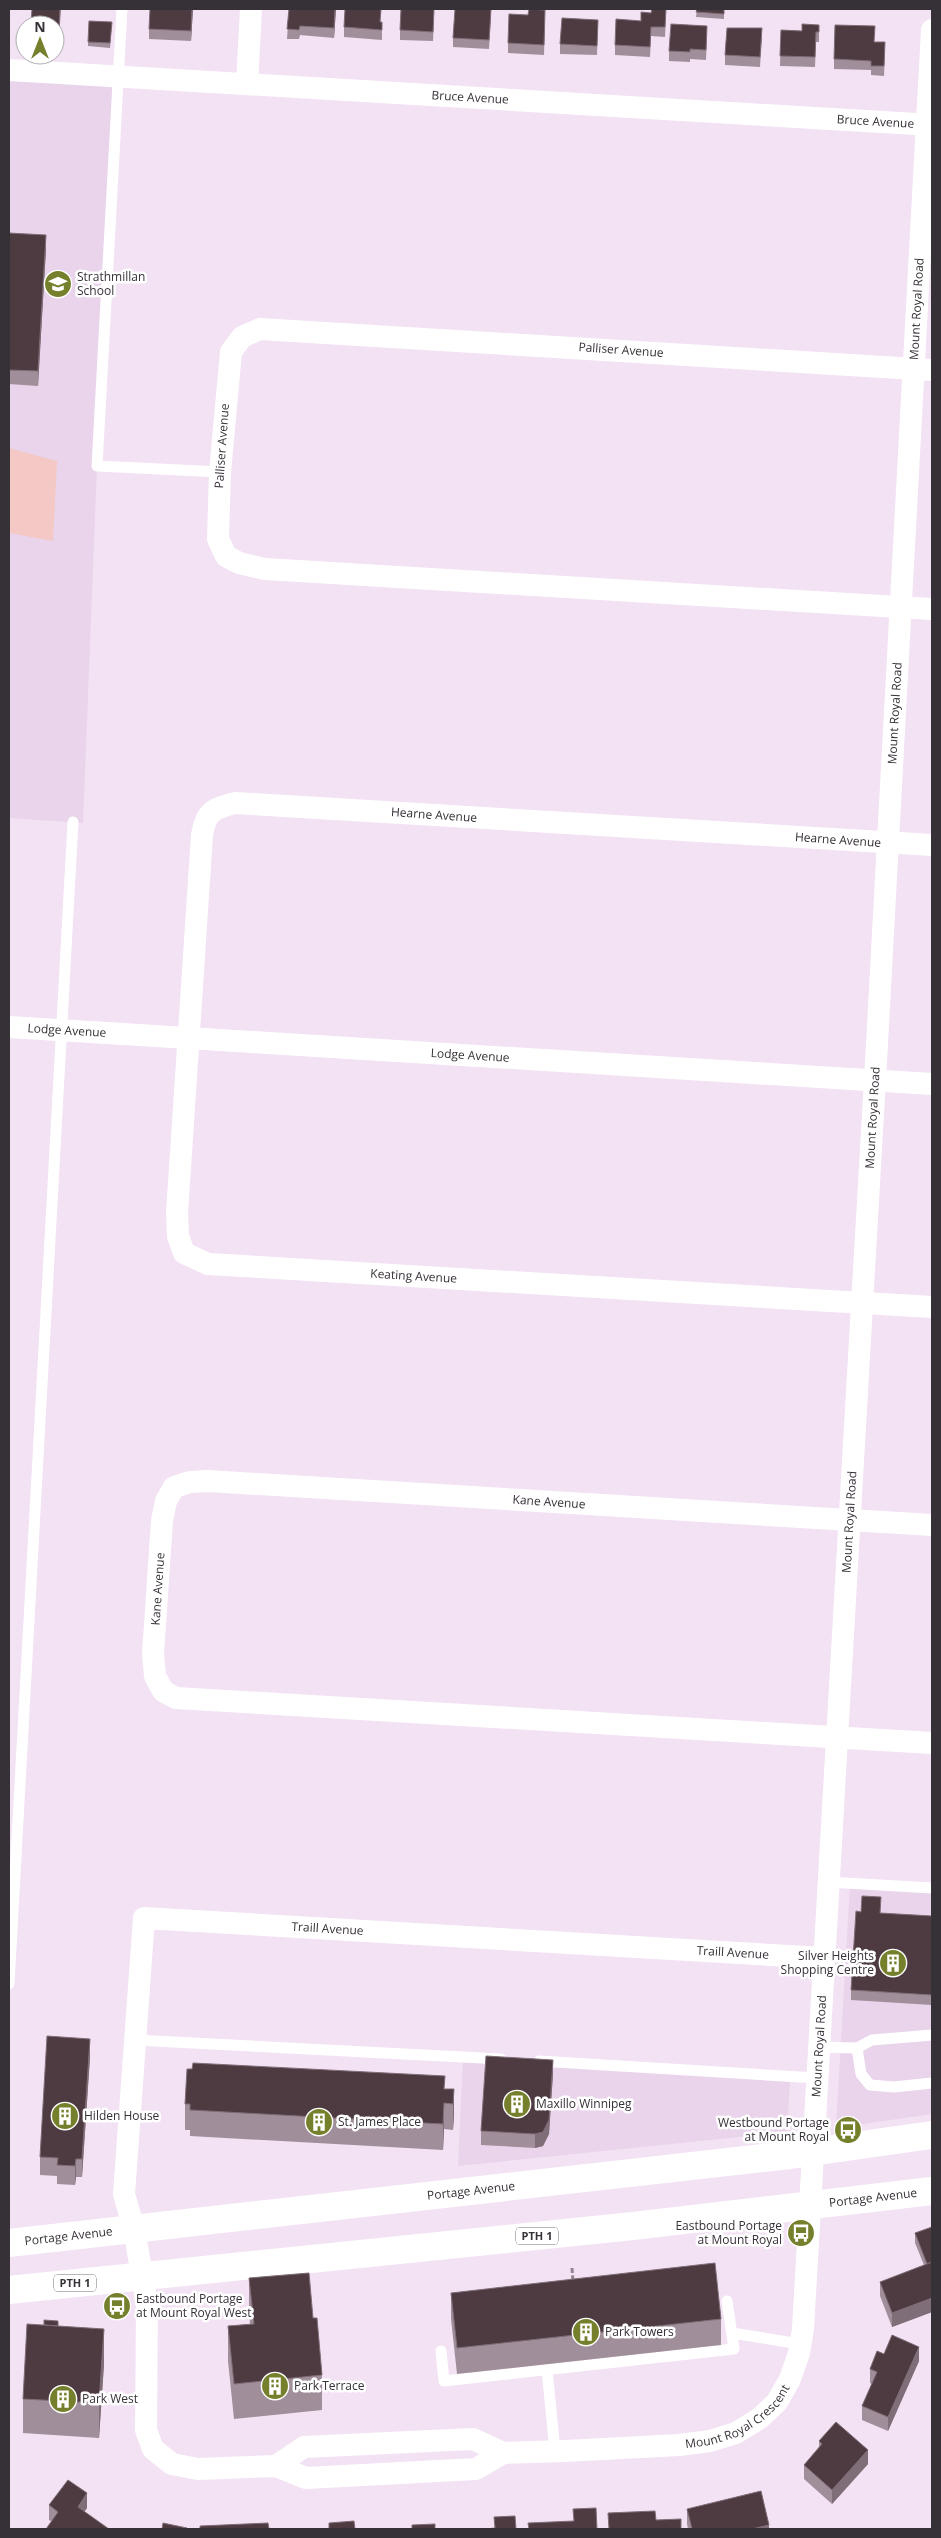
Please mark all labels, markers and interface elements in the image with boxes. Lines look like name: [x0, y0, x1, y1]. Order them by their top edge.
north arrow: [15, 15, 65, 65]
text: N: [34, 17, 46, 36]
street label: Bruce Avenue: [431, 86, 510, 108]
street label: Bruce Avenue: [836, 110, 915, 132]
street label: Mount Royal Road: [905, 257, 928, 360]
place label: Strathmillan School: [77, 268, 145, 299]
school or university icon: Strathmillan School: [43, 269, 73, 299]
street label: Palliser Avenue: [578, 338, 664, 361]
street label: Palliser Avenue: [210, 403, 233, 489]
street label: Mount Royal Road: [883, 662, 906, 765]
street label: Hearne Avenue: [390, 803, 478, 826]
street label: Hearne Avenue: [794, 828, 882, 851]
street label: Lodge Avenue: [27, 1019, 107, 1041]
street label: Lodge Avenue: [430, 1044, 510, 1066]
street label: Mount Royal Road: [861, 1066, 884, 1169]
street label: Keating Avenue: [370, 1265, 458, 1287]
street label: Mount Royal Road: [838, 1470, 860, 1574]
street label: Kane Avenue: [512, 1490, 586, 1513]
street label: Kane Avenue: [146, 1552, 169, 1626]
street label: Traill Avenue: [291, 1918, 364, 1939]
street label: Traill Avenue: [696, 1942, 770, 1963]
place label: Silver Heights Shopping Centre: [781, 1947, 874, 1978]
building icon: Silver Heights Shopping Centre: [878, 1948, 908, 1978]
street label: Mount Royal Road: [807, 1995, 830, 2098]
building icon: Maxillo Winnipeg: [502, 2089, 532, 2119]
place label: Maxillo Winnipeg: [536, 2095, 632, 2112]
building icon: Hilden House: [50, 2101, 80, 2131]
place label: Hilden House: [84, 2107, 160, 2124]
building icon: St. James Place: [304, 2107, 334, 2137]
place label: St. James Place: [338, 2113, 421, 2130]
place label: Westbound Portage at Mount Royal: [718, 2114, 829, 2145]
bus stop icon: Westbound Portage at Mount Royal: [833, 2115, 863, 2145]
street label: Portage Avenue: [426, 2177, 516, 2204]
street label: Portage Avenue: [828, 2184, 918, 2211]
place label: Eastbound Portage at Mount Royal: [675, 2217, 782, 2248]
bus stop icon: Eastbound Portage at Mount Royal: [786, 2218, 816, 2248]
street label: Portage Avenue: [24, 2222, 114, 2249]
road number: PTH 1: [516, 2228, 558, 2244]
road number: PTH 1: [54, 2274, 96, 2292]
place label: Eastbound Portage at Mount Royal West: [136, 2290, 251, 2321]
bus stop icon: Eastbound Portage at Mount Royal West: [102, 2291, 132, 2321]
building icon: Park Towers: [571, 2317, 601, 2347]
place label: Park Towers: [605, 2323, 674, 2340]
building icon: Park Terrace: [260, 2371, 290, 2401]
place label: Park Terrace: [294, 2377, 365, 2394]
street label: Mount Royal Crescent: [684, 2381, 793, 2452]
building icon: Park West: [48, 2384, 78, 2414]
place label: Park West: [82, 2390, 138, 2407]

